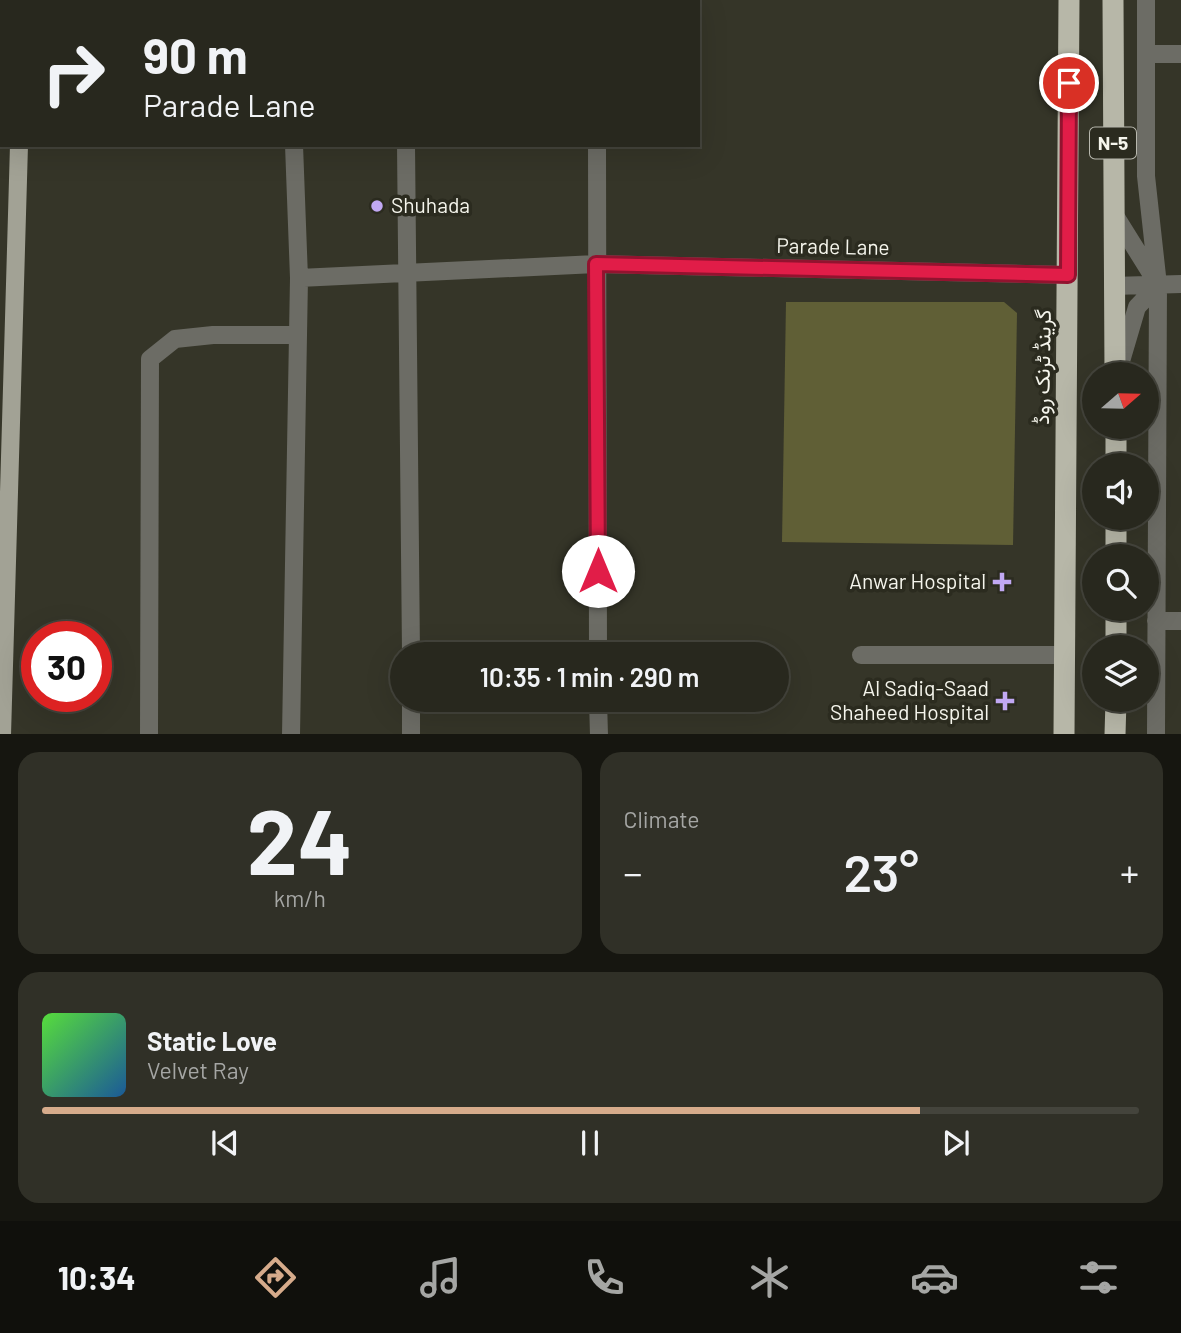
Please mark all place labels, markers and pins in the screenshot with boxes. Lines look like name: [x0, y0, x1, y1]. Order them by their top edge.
pin: [1039, 53, 1099, 113]
place label: Shuhada: [391, 192, 470, 217]
marker: Shuhada: [369, 198, 385, 214]
place label: Anwar Hospital: [849, 568, 986, 593]
marker: Anwar Hospital: [992, 572, 1012, 592]
place label: Al Sadiq-Saad Shaheed Hospital: [830, 675, 989, 724]
marker: Al Sadiq-Saad Shaheed Hospital: [995, 691, 1015, 711]

